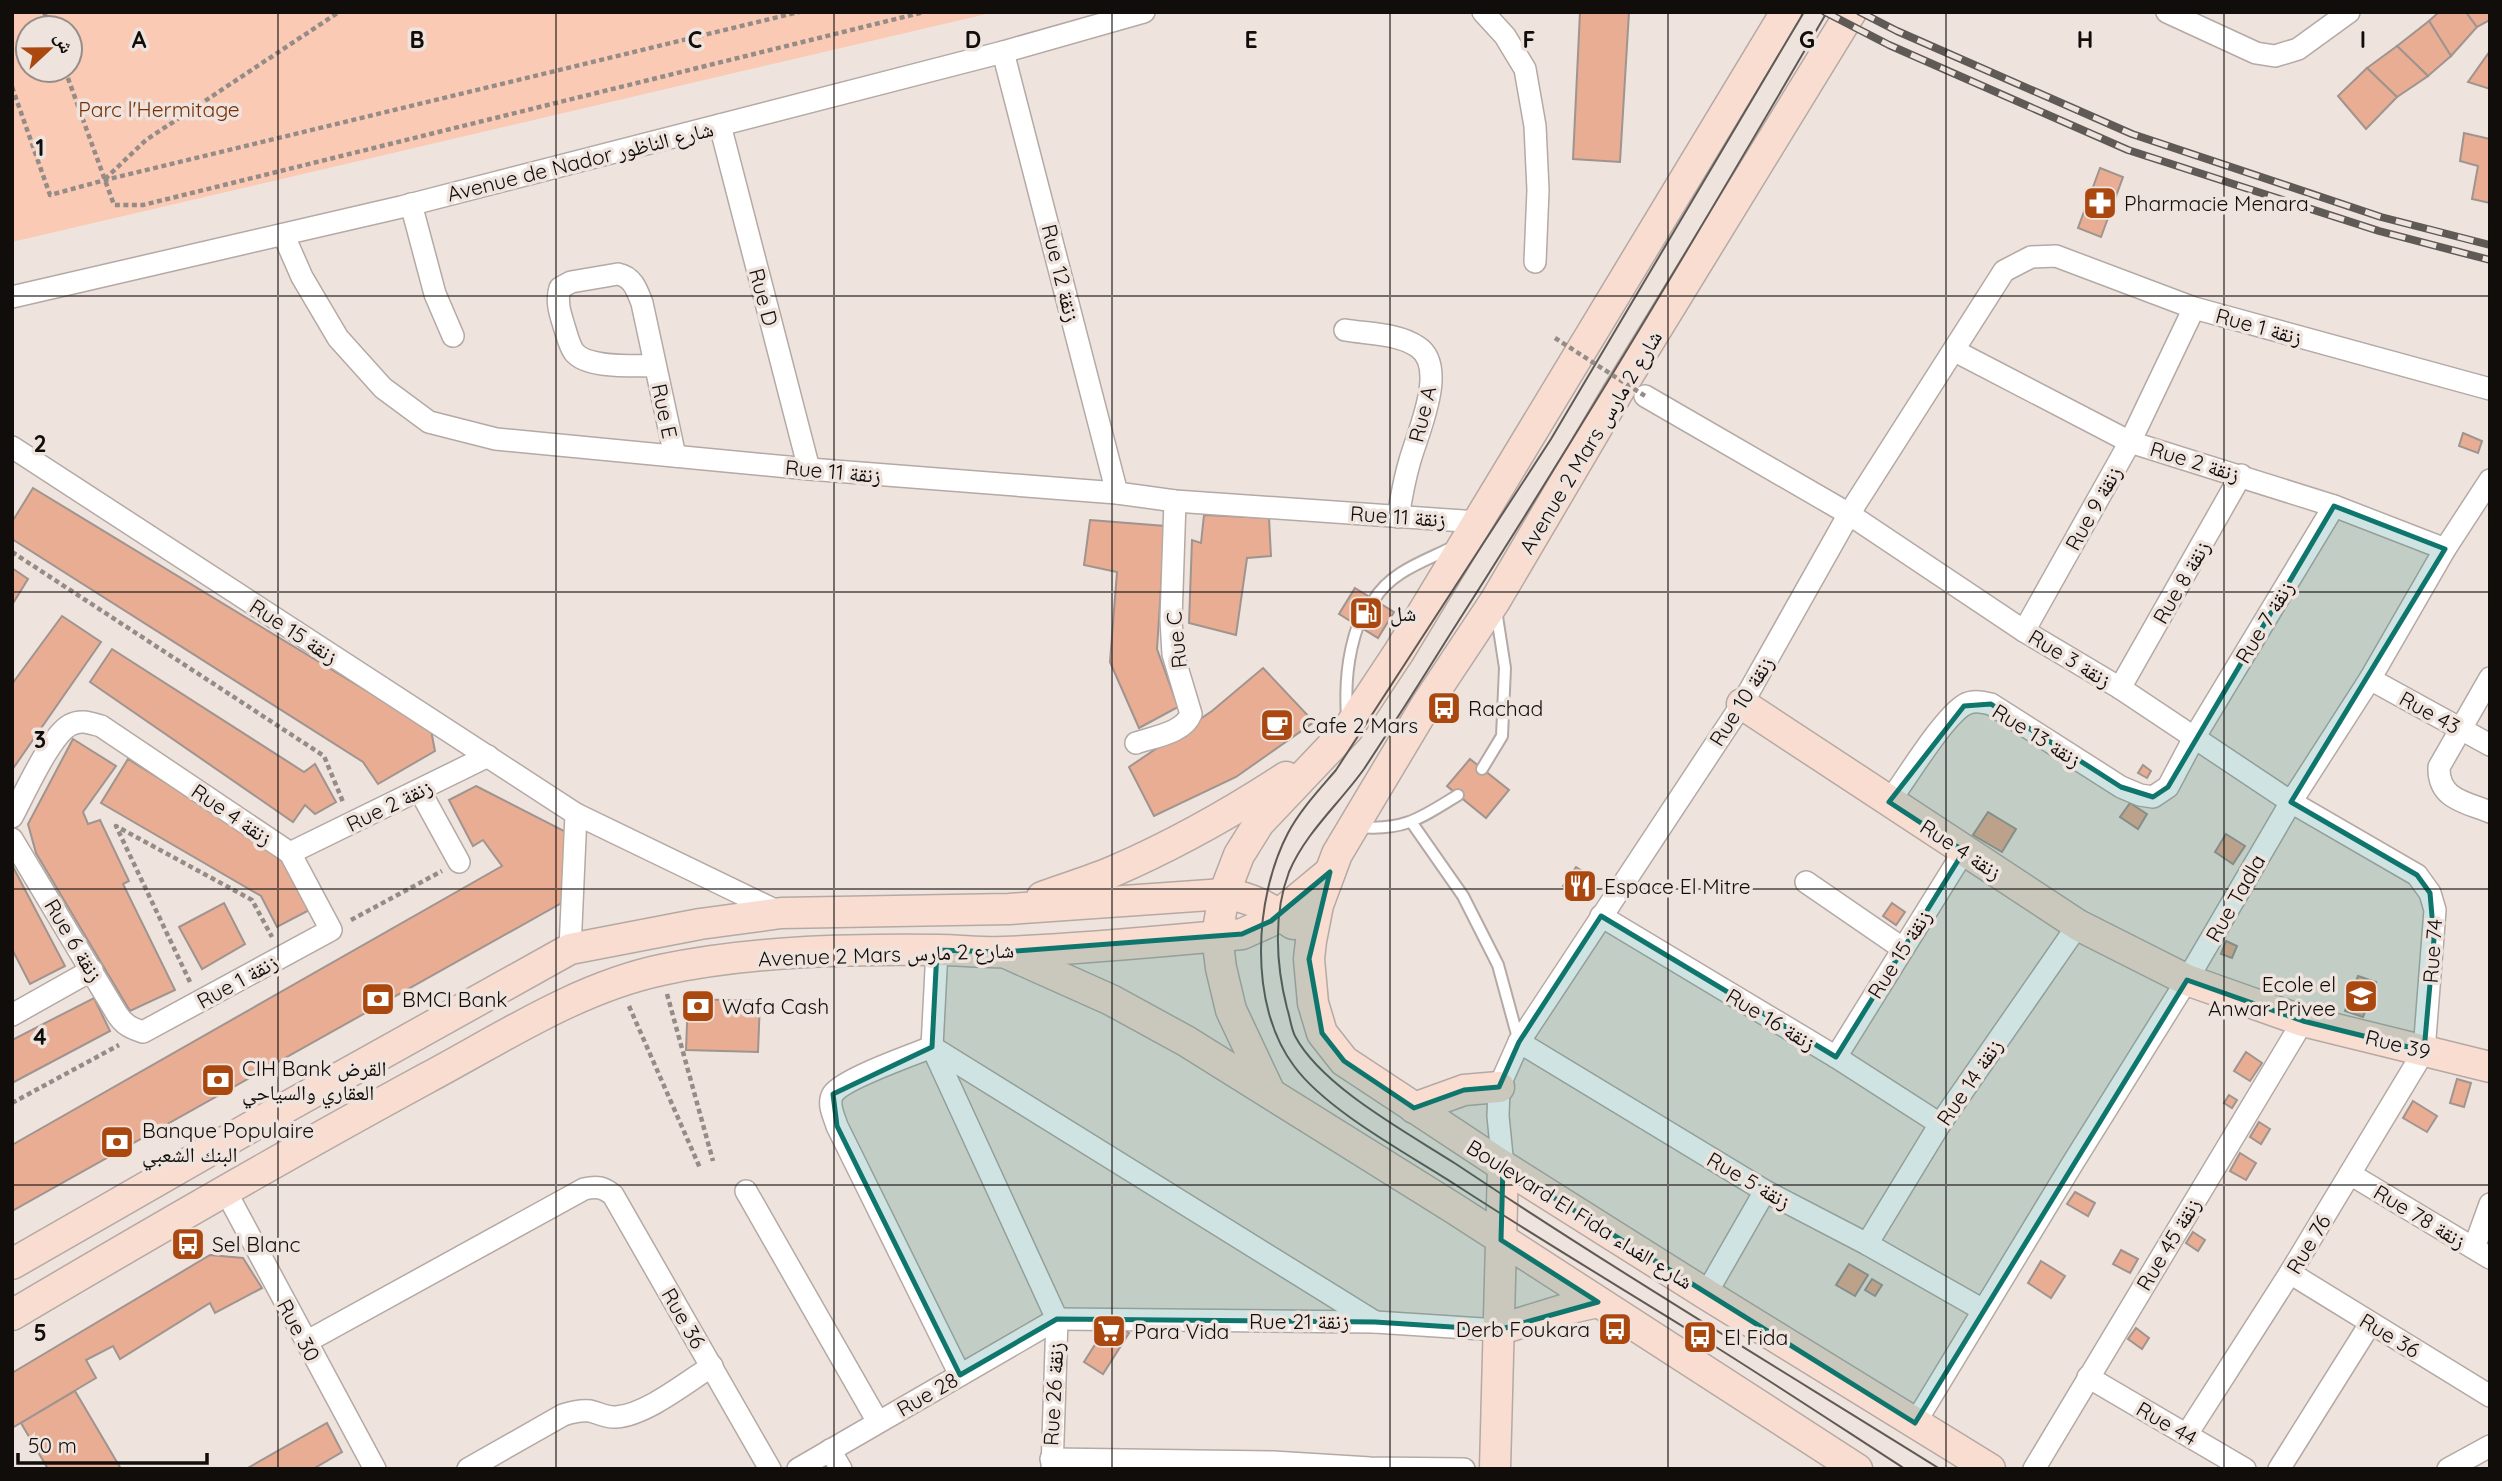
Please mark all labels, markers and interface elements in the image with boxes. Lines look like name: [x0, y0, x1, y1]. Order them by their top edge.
north arrow: [14, 14, 84, 84]
text: A: [132, 25, 147, 54]
text: B: [409, 25, 425, 54]
text: C: [688, 25, 702, 54]
text: D: [965, 25, 981, 54]
text: E: [1244, 25, 1258, 54]
text: F: [1523, 25, 1535, 54]
text: G: [1799, 25, 1815, 54]
text: H: [2077, 25, 2093, 54]
text: I: [2360, 25, 2366, 54]
text: ش: [50, 29, 80, 56]
park label: Parc l'Hermitage: [78, 96, 240, 122]
street label: Avenue de Nador شارع الناظور: [444, 115, 716, 208]
text: 1: [36, 133, 44, 162]
pharmacy icon: Pharmacie Menara: [2081, 184, 2119, 222]
place label: Pharmacie Menara: [2124, 190, 2309, 216]
street label: Rue 12 زنقة: [1036, 221, 1086, 325]
street label: Rue D: [744, 265, 784, 329]
street label: Rue 1 زنقة: [2213, 302, 2305, 350]
street label: Avenue 2 Mars شارع 2 مارس: [1513, 326, 1668, 559]
street label: Rue E: [647, 381, 683, 441]
street label: Rue A: [1402, 383, 1442, 445]
text: 2: [33, 429, 47, 458]
street label: Rue 2 زنقة: [2147, 435, 2243, 487]
street label: Rue 11 زنقة: [784, 454, 882, 488]
street label: Rue 9 زنقة: [2059, 461, 2127, 555]
street label: Rue 11 زنقة: [1349, 500, 1447, 532]
street label: Rue 8 زنقة: [2147, 536, 2215, 628]
street label: Rue 7 زنقة: [2229, 576, 2299, 668]
street label: Rue 15 زنقة: [245, 593, 343, 669]
fuel station icon: شل: [1347, 594, 1385, 632]
place label: شل: [1390, 600, 1416, 627]
street label: Rue C: [1160, 610, 1192, 670]
street label: Rue 3 زنقة: [2024, 623, 2116, 693]
street label: Rue 10 زنقة: [1703, 651, 1779, 751]
street label: Rue 43: [2395, 685, 2465, 739]
bus stop icon: Rachad: [1425, 689, 1463, 727]
place label: Rachad: [1468, 695, 1543, 721]
street label: Rue 13 زنقة: [1988, 698, 2086, 772]
cafe icon: Cafe 2 Mars: [1258, 706, 1296, 744]
place label: Cafe 2 Mars: [1302, 712, 1418, 738]
text: 3: [34, 725, 46, 754]
street label: Rue 2 زنقة: [342, 773, 436, 837]
street label: Rue 4 زنقة: [187, 778, 277, 850]
street label: Rue 4 زنقة: [1915, 813, 2007, 885]
street label: Rue Tadla: [2199, 849, 2271, 947]
restaurant icon: Espace El Mitre: [1561, 867, 1599, 905]
place label: Espace El Mitre: [1604, 873, 1751, 899]
street label: Rue 6 زنقة: [39, 894, 109, 986]
street label: Rue 15 زنقة: [1862, 905, 1936, 1003]
street label: Rue 74: [2417, 918, 2447, 984]
street label: Avenue 2 Mars شارع 2 مارس: [758, 937, 1014, 972]
street label: Rue 1 زنقة: [192, 948, 282, 1014]
place label: Ecole el Anwar Privee: [2208, 971, 2336, 1021]
school or university icon: Ecole el Anwar Privee: [2342, 977, 2380, 1015]
bank icon: BMCI Bank: [359, 980, 397, 1018]
street label: Rue 16 زنقة: [1722, 982, 1820, 1056]
place label: BMCI Bank: [402, 986, 508, 1012]
bank icon: Wafa Cash: [679, 987, 717, 1025]
place label: Wafa Cash: [722, 993, 829, 1019]
text: 4: [33, 1022, 47, 1051]
street label: Rue 39: [2363, 1023, 2433, 1065]
street label: Rue 14 زنقة: [1930, 1034, 2008, 1130]
place label: CIH Bank القرض العقاري والسياحي: [242, 1055, 386, 1109]
bank icon: CIH Bank القرض العقاري والسياحي: [199, 1061, 237, 1099]
place label: Banque Populaire البنك الشعبي: [142, 1117, 314, 1171]
bank icon: Banque Populaire البنك الشعبي: [98, 1123, 136, 1161]
street label: Boulevard El Fida شارع الفداء: [1462, 1134, 1698, 1295]
street label: Rue 5 زنقة: [1703, 1146, 1795, 1214]
street label: Rue 78 زنقة: [2369, 1178, 2471, 1254]
street label: Rue 45 زنقة: [2130, 1193, 2206, 1295]
street label: Rue 76: [2280, 1210, 2336, 1278]
bus stop icon: Sel Blanc: [169, 1225, 207, 1263]
place label: Sel Blanc: [212, 1231, 301, 1257]
street label: Rue 36: [656, 1283, 712, 1353]
street label: Rue 30: [272, 1294, 326, 1366]
street label: Rue 36: [2355, 1307, 2425, 1363]
street label: Rue 21 زنقة: [1249, 1308, 1349, 1334]
bus stop icon: Derb Foukara: [1596, 1310, 1634, 1348]
supermarket icon: Para Vida: [1090, 1312, 1128, 1350]
place label: Derb Foukara: [1456, 1316, 1590, 1342]
text: 5: [33, 1318, 47, 1347]
place label: Para Vida: [1134, 1318, 1229, 1344]
bus stop icon: El Fida: [1681, 1318, 1719, 1356]
place label: El Fida: [1724, 1324, 1788, 1350]
street label: Rue 26 زنقة: [1037, 1342, 1069, 1446]
street label: Rue 28: [892, 1366, 962, 1422]
street label: Rue 44: [2132, 1395, 2202, 1451]
scale bar: [18, 1422, 206, 1466]
text: 50 m: [28, 1432, 77, 1458]

